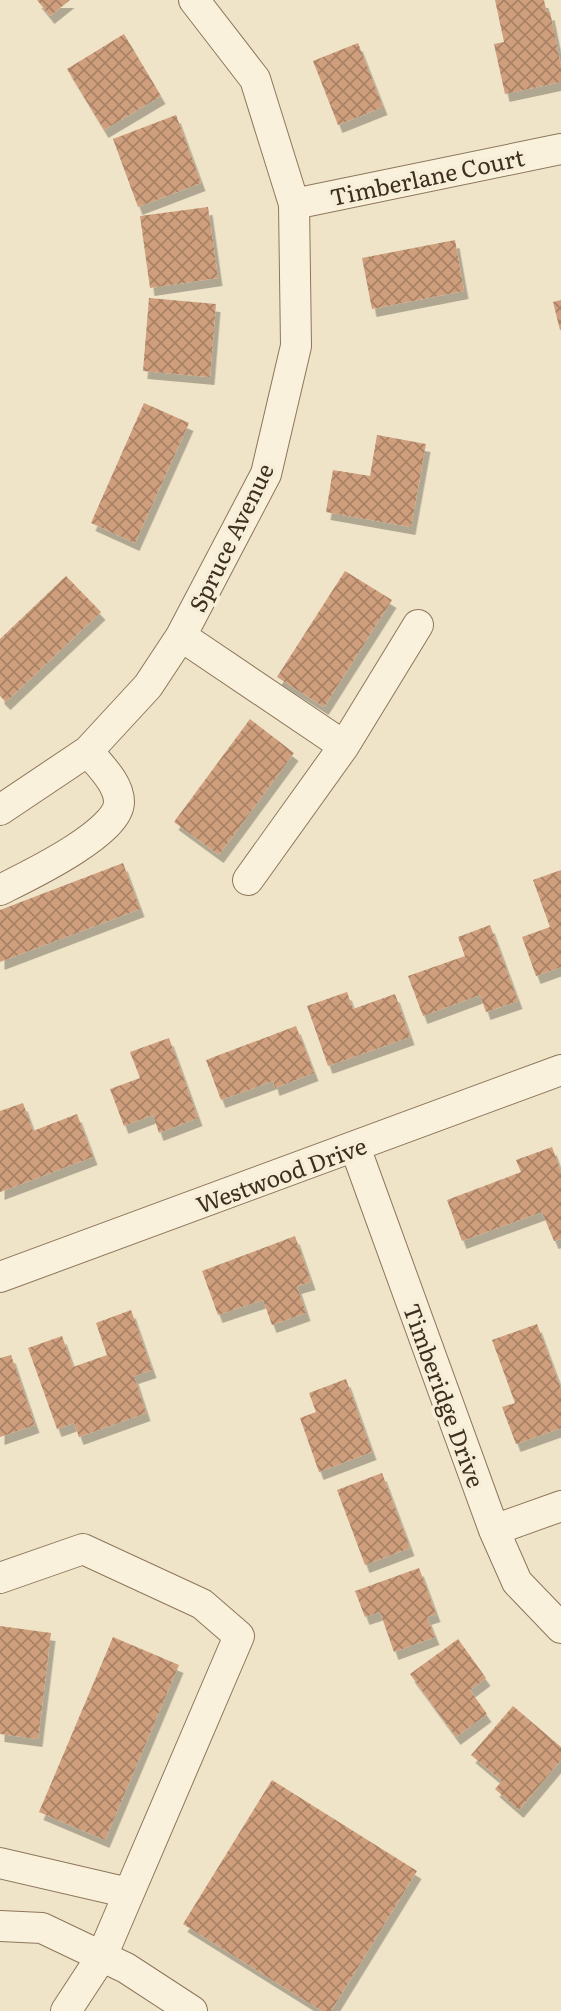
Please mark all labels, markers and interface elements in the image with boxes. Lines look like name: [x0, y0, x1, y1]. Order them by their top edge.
street label: Timberlane Court: [327, 139, 528, 213]
street label: Spruce Avenue: [179, 457, 281, 617]
street label: Westwood Drive: [191, 1127, 371, 1221]
street label: Timberidge Drive: [396, 1298, 494, 1492]

